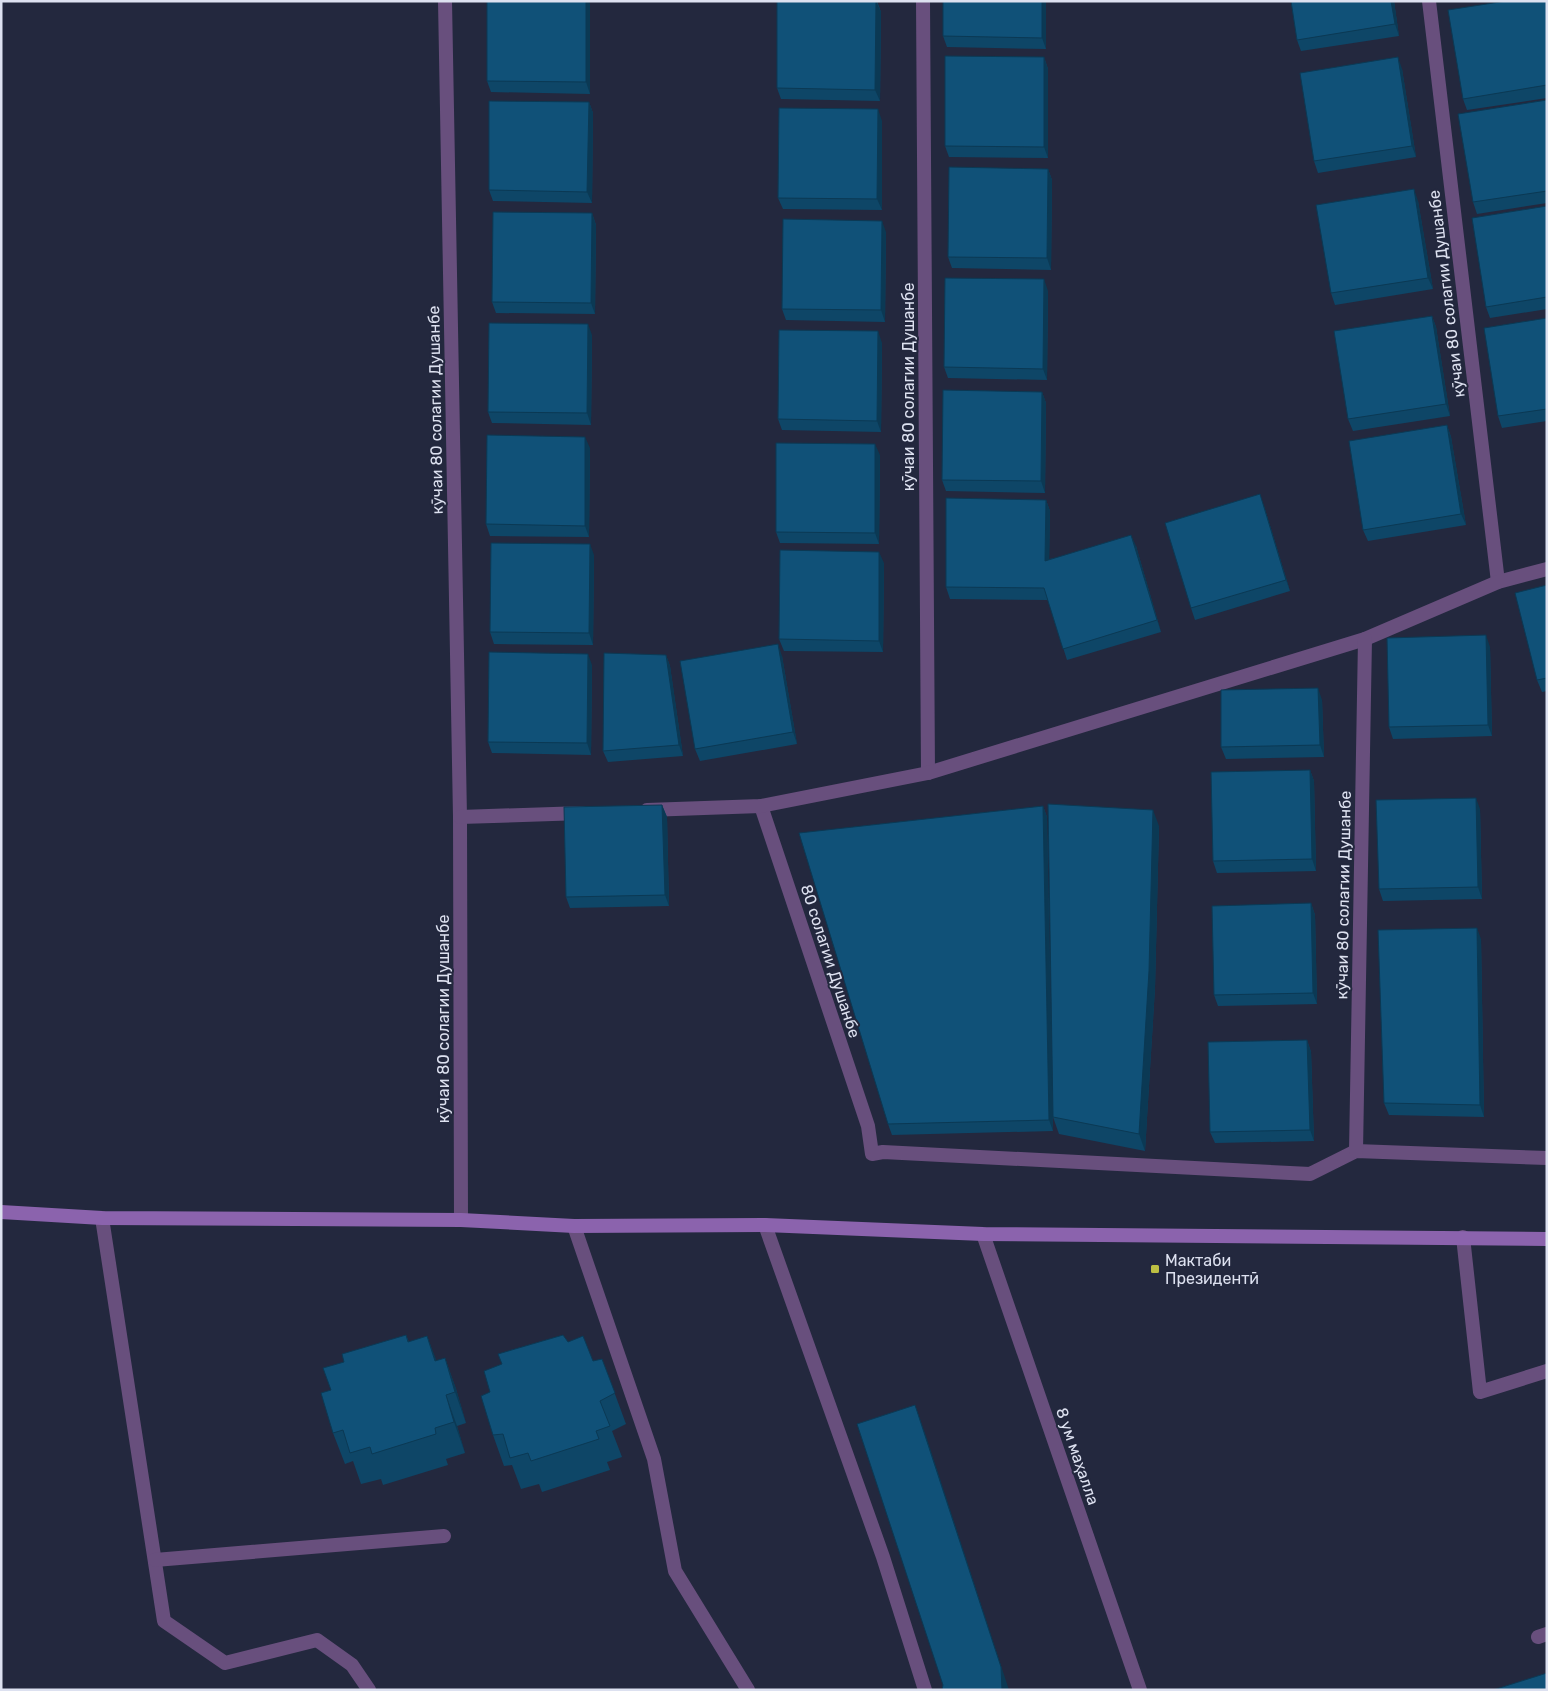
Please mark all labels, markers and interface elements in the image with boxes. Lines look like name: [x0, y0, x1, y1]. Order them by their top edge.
street label: кӯчаи 80 солагии Душанбе: [1424, 189, 1469, 399]
street label: кӯчаи 80 солагии Душанбе: [899, 283, 918, 491]
street label: кӯчаи 80 солагии Душанбе: [424, 305, 447, 514]
street label: кӯчаи 80 солагии Душанбе: [1332, 790, 1355, 1000]
street label: 80 солагии Душанбе: [797, 882, 864, 1040]
street label: кӯчаи 80 солагии Душанбе: [434, 915, 453, 1123]
place label: Мактаби Президентӣ: [1165, 1251, 1259, 1288]
marker: Мактаби Президентӣ: [1149, 1263, 1161, 1275]
street label: 8 ум маҳалла: [1052, 1405, 1103, 1507]

